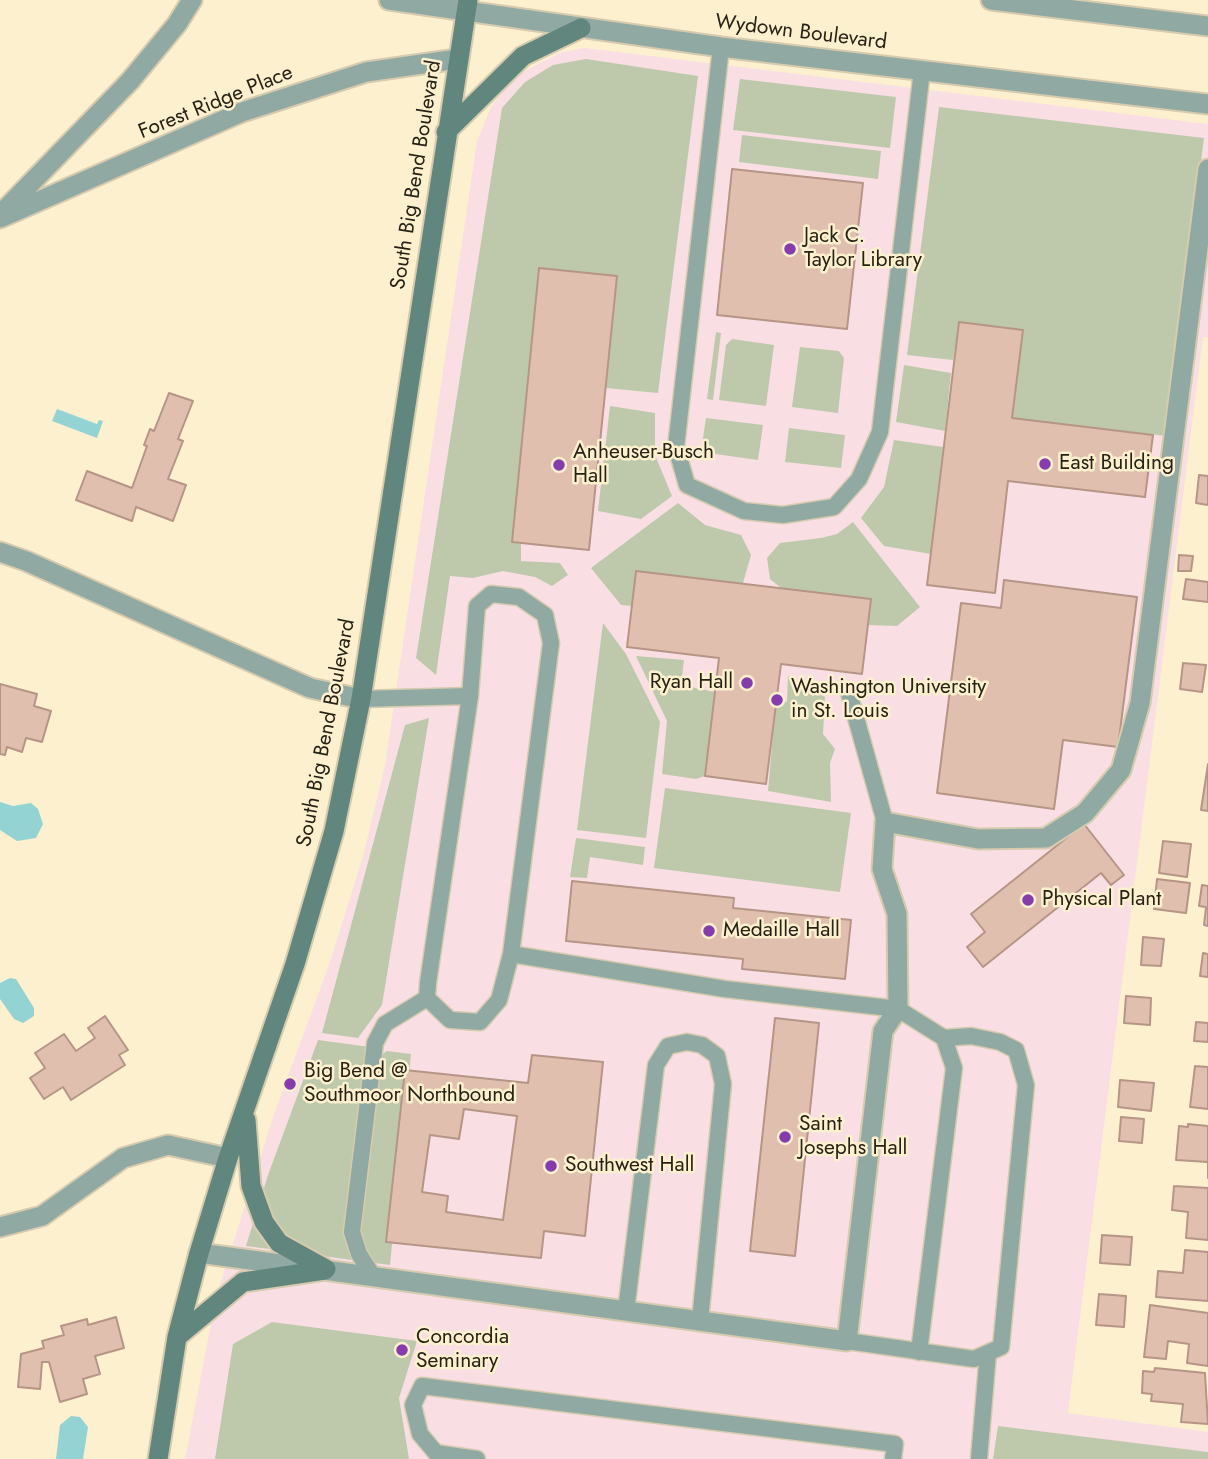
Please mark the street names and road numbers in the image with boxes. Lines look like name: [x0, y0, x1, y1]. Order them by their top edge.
street label: Wydown Boulevard: [714, 10, 888, 56]
street label: South Big Bend Boulevard: [386, 59, 448, 291]
street label: Forest Ridge Place: [135, 61, 297, 145]
street label: South Big Bend Boulevard: [293, 617, 361, 849]

